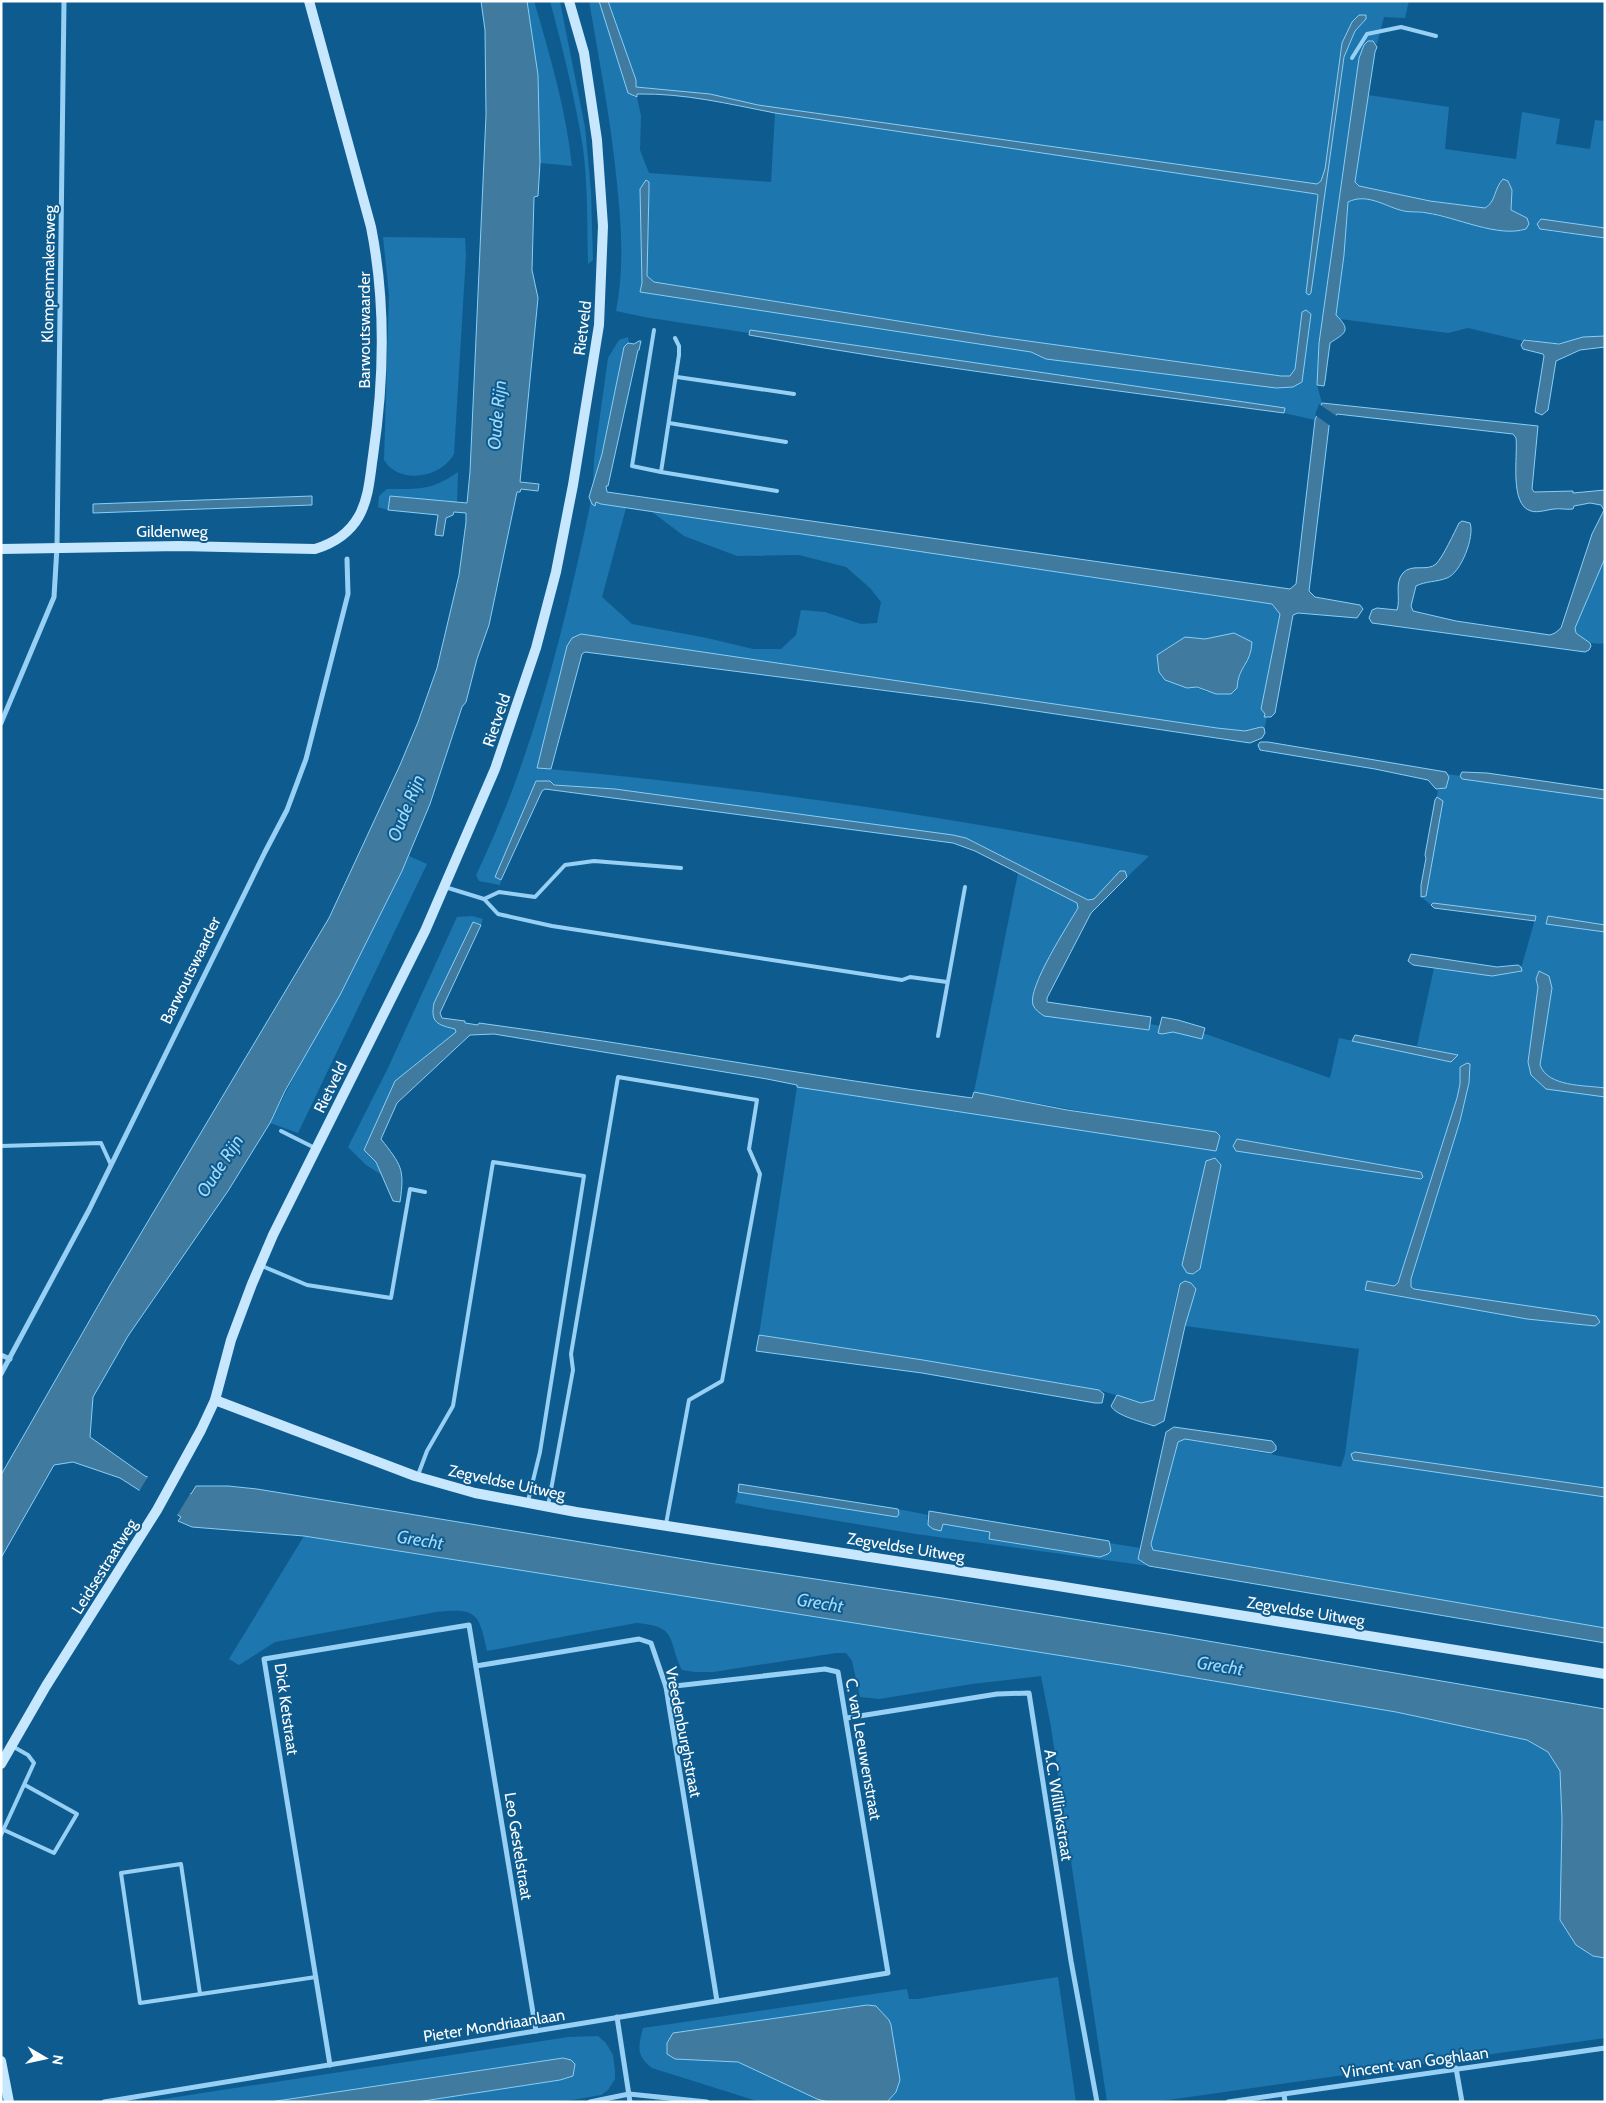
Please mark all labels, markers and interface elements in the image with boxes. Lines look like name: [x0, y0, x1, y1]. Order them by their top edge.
street label: Klompenmakersweg: [38, 204, 59, 343]
street label: Barwoutswaarder: [355, 271, 374, 388]
street label: Rietveld: [570, 300, 595, 357]
water label: Oude Rijn: [483, 379, 511, 451]
street label: Gildenweg: [136, 522, 209, 541]
street label: Rietveld: [479, 691, 514, 749]
water label: Oude Rijn: [383, 771, 429, 845]
street label: Barwoutswaarder: [156, 913, 225, 1027]
street label: Rietveld: [310, 1058, 351, 1116]
water label: Oude Rijn: [192, 1131, 248, 1201]
street label: Zegveldse Uitweg: [447, 1461, 568, 1504]
street label: Leidsestraatweg: [68, 1514, 142, 1617]
water label: Grecht: [395, 1525, 445, 1555]
street label: Zegveldse Uitweg: [846, 1529, 967, 1566]
water label: Grecht: [795, 1588, 845, 1618]
street label: Zegveldse Uitweg: [1246, 1593, 1367, 1630]
water label: Grecht: [1195, 1651, 1245, 1681]
street label: Dick Ketstraat: [271, 1662, 302, 1757]
street label: Vreedenburghstraat: [662, 1665, 706, 1800]
street label: C. van Leeuwenstraat: [842, 1677, 885, 1822]
street label: A.C. Willinkstraat: [1040, 1748, 1077, 1863]
street label: Leo Gestelstraat: [501, 1791, 536, 1902]
street label: Pieter Mondriaanlaan: [422, 2005, 566, 2046]
north arrow: [20, 2033, 70, 2083]
street label: Vincent van Goghlaan: [1340, 2043, 1490, 2082]
text: N: [48, 2054, 68, 2066]

